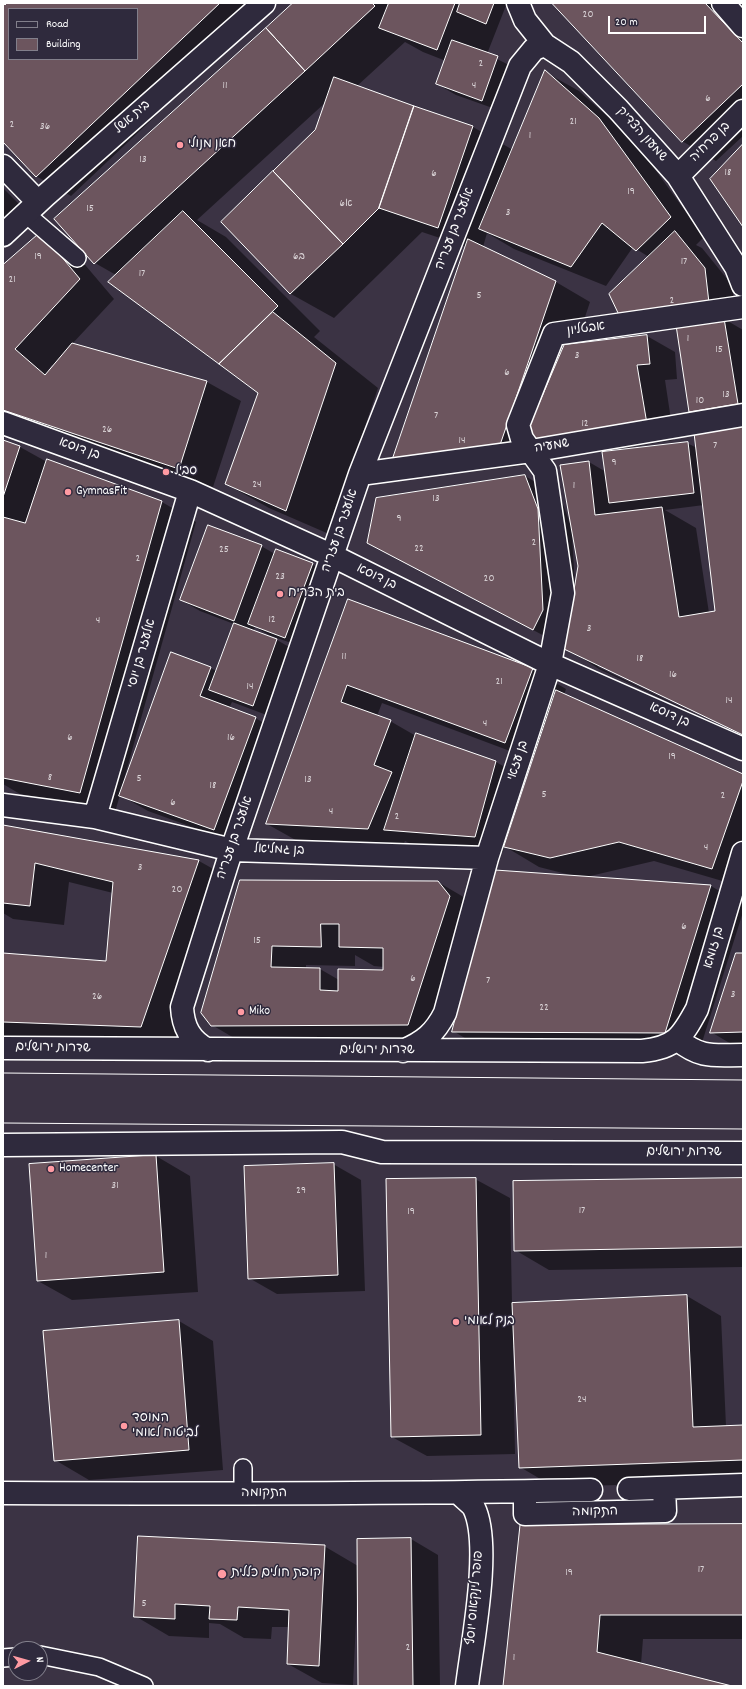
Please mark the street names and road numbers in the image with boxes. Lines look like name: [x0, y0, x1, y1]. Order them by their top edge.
street label: בית אשל: [112, 98, 154, 138]
street label: שמעון הצדיק: [612, 104, 670, 166]
street label: בן פרחיה: [688, 120, 734, 166]
street label: אלעזר בן עזריה: [433, 186, 479, 272]
street label: אבטליון: [566, 320, 606, 340]
street label: בן דוסא: [56, 435, 102, 465]
street label: שמעיה: [533, 437, 571, 457]
street label: אלעזר בן עזריה: [319, 487, 363, 575]
street label: בן דוסא: [353, 562, 399, 594]
street label: אלעזר בן יוסי: [126, 617, 160, 691]
street label: בן דוסא: [646, 700, 692, 732]
street label: בן עזאי: [505, 739, 533, 783]
street label: אלעזר בן עזריה: [214, 794, 258, 882]
street label: בן גמליאל: [253, 842, 305, 860]
street label: בן זומא: [702, 925, 728, 971]
street label: שדרות ירושלים: [15, 1041, 91, 1057]
street label: שדרות ירושלים: [339, 1043, 415, 1059]
street label: שדרות ירושלים: [646, 1145, 722, 1161]
street label: התקומה: [241, 1486, 287, 1502]
street label: התקומה: [572, 1505, 618, 1521]
street label: פופר לינקאוס יוסף: [464, 1550, 488, 1646]

